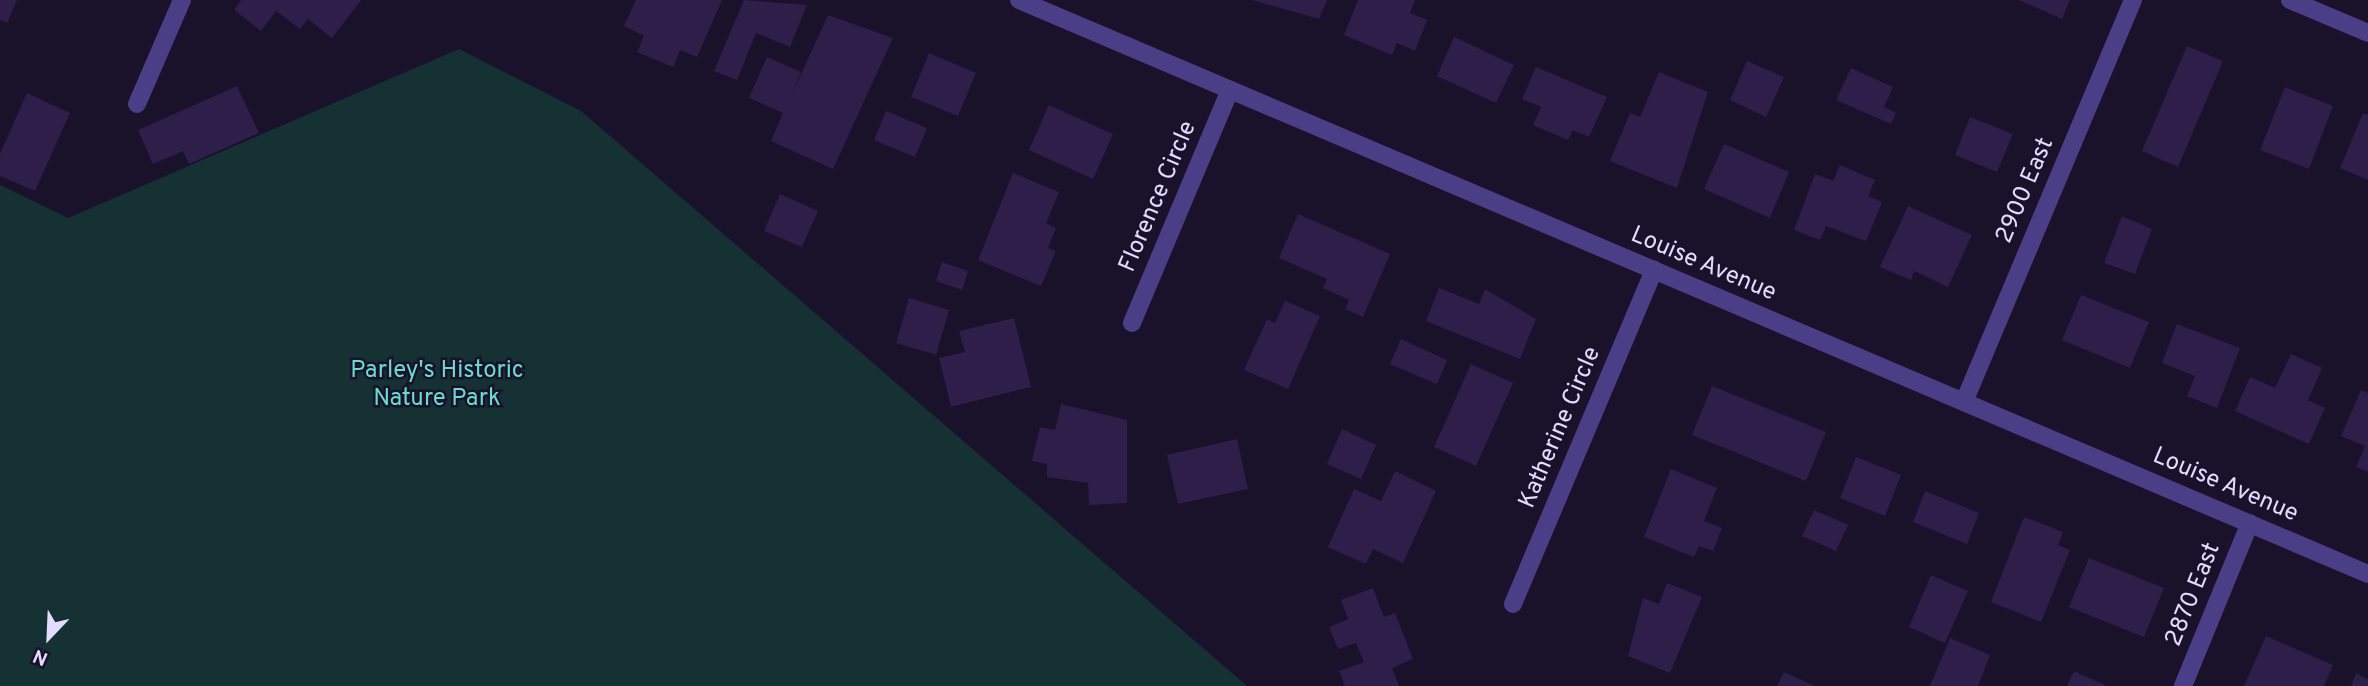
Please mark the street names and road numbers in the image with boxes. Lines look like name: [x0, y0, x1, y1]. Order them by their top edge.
street label: Florence Circle: [1114, 117, 1204, 277]
street label: 2900 East: [1991, 134, 2061, 248]
street label: Louise Avenue: [1625, 221, 1781, 309]
street label: Katherine Circle: [1514, 343, 1608, 513]
street label: Louise Avenue: [2147, 442, 2303, 530]
street label: 2870 East: [2160, 539, 2228, 651]

